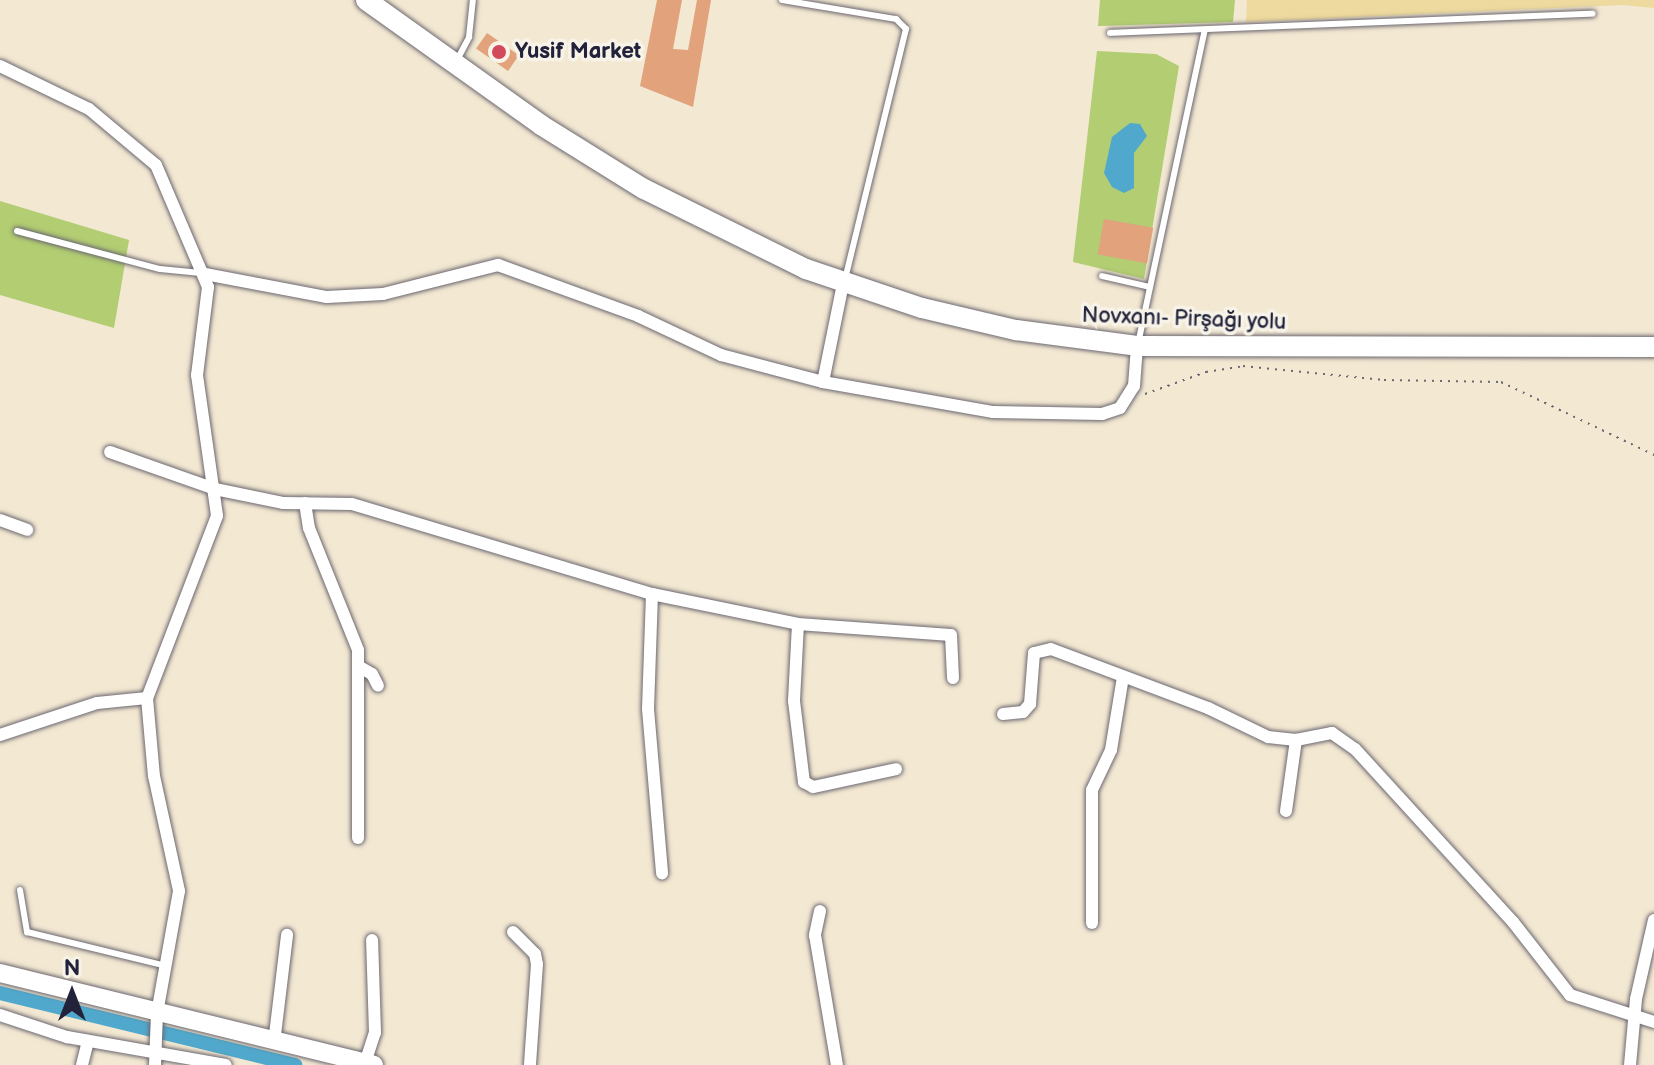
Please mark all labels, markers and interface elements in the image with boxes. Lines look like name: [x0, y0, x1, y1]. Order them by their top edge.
place label: Yusif Market: [515, 39, 641, 65]
marker: Yusif Market: [490, 43, 508, 61]
street label: Novxanı- Pirşağı yolu: [1080, 302, 1288, 336]
north arrow: [32, 953, 112, 1033]
text: N: [64, 955, 80, 982]

